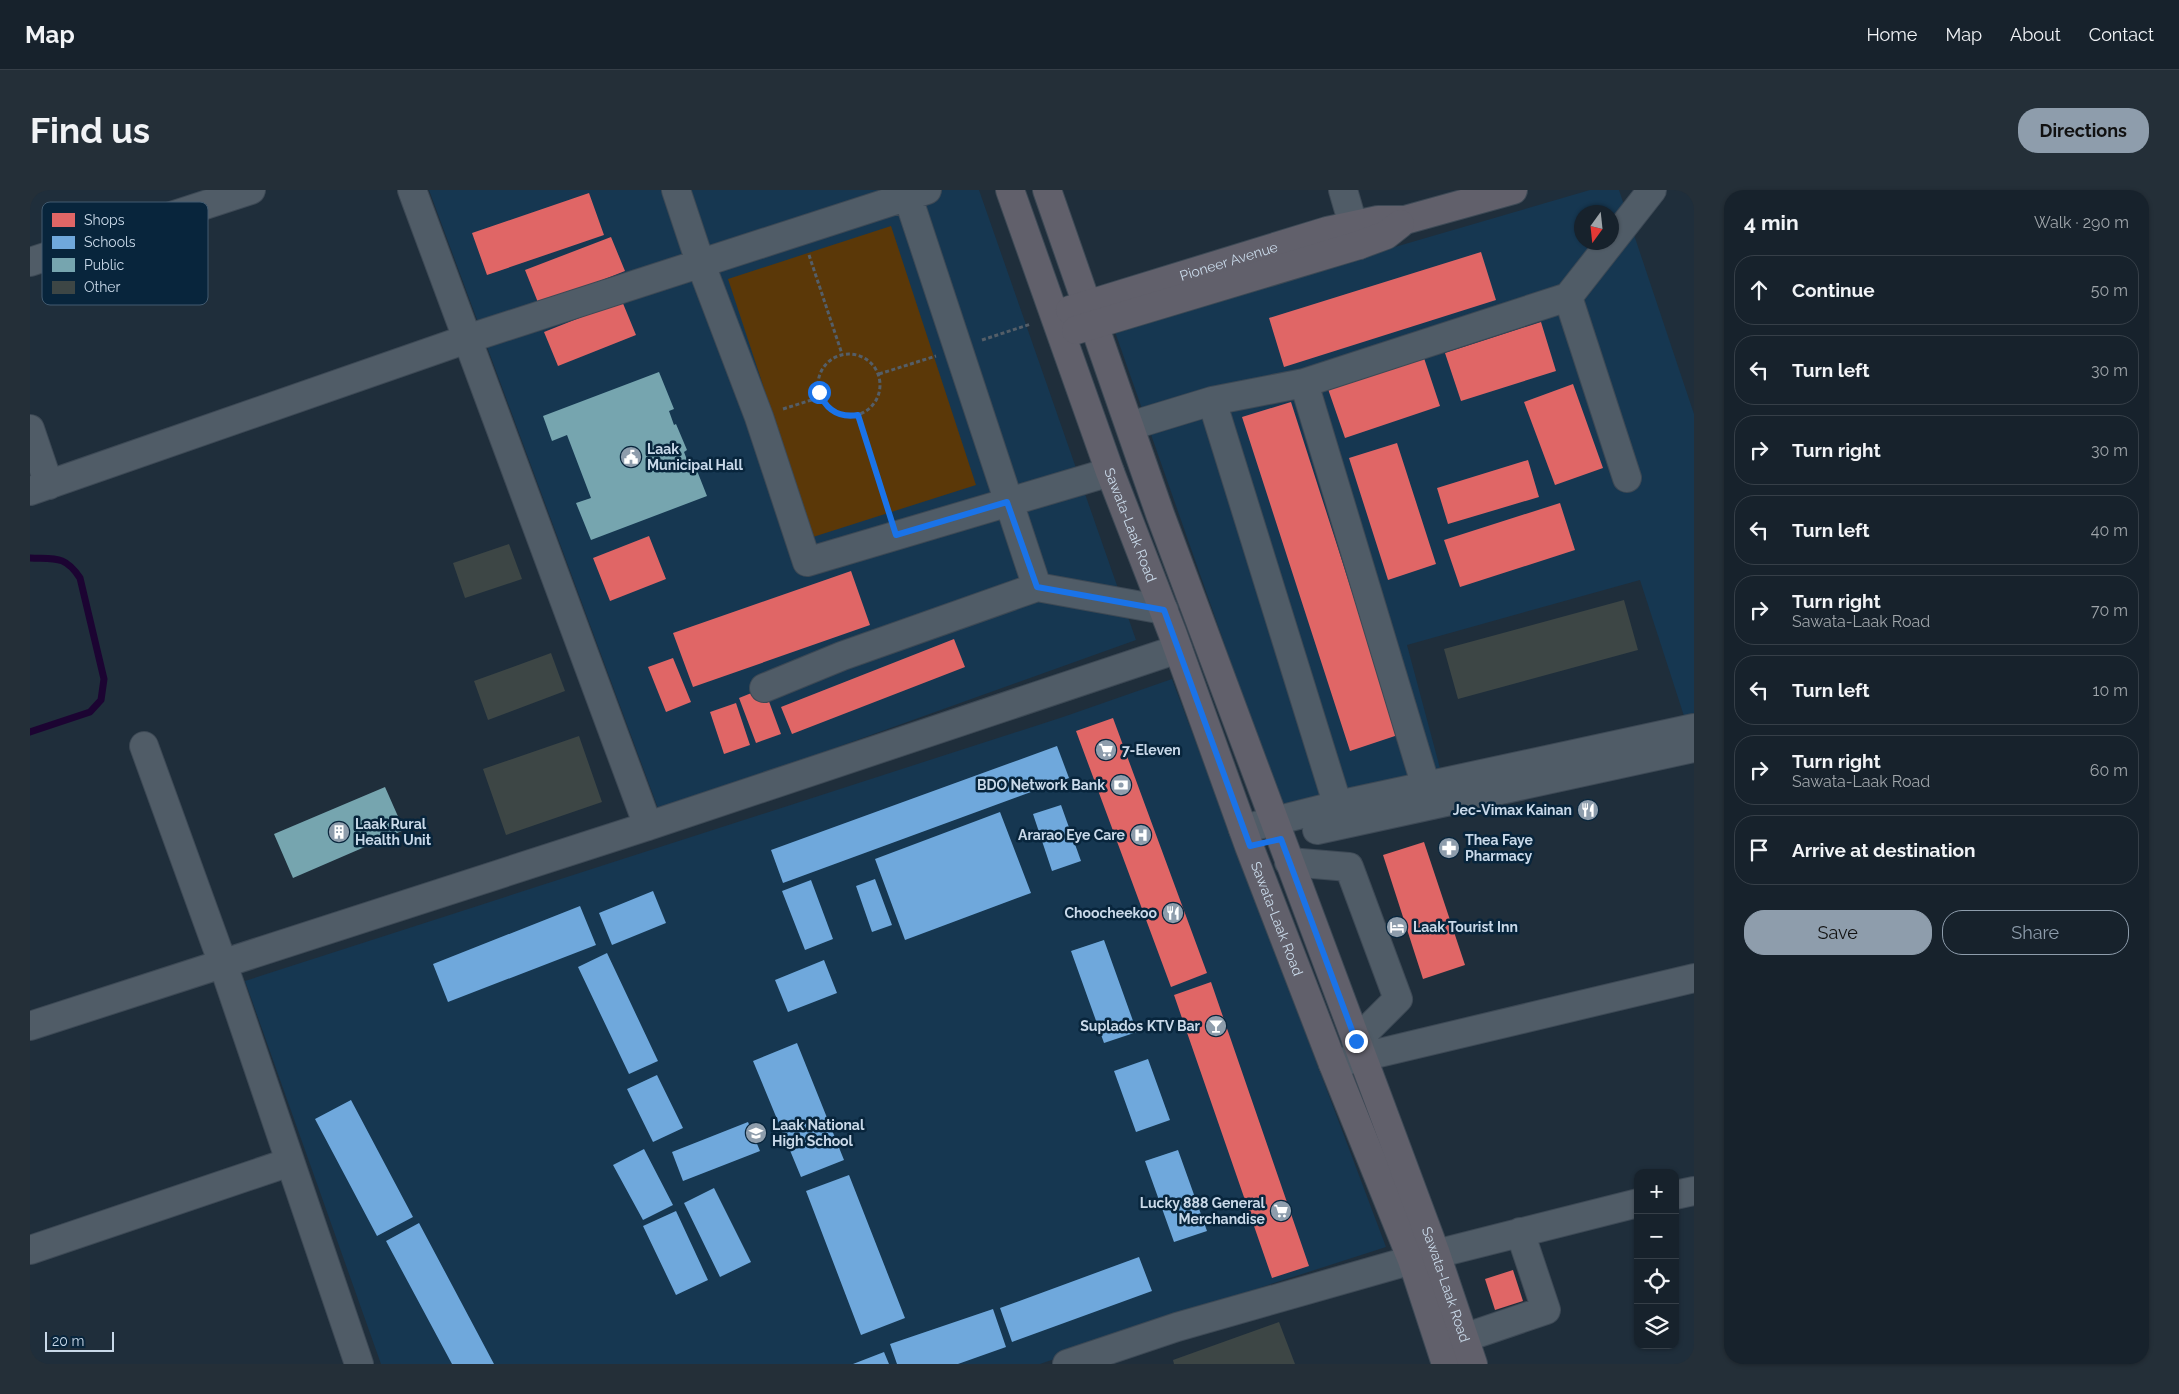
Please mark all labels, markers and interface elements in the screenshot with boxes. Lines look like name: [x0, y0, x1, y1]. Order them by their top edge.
text: Map: [25, 20, 75, 49]
text: Home: [1866, 24, 1917, 45]
text: Map: [1945, 24, 1982, 45]
text: About: [2010, 24, 2061, 45]
text: Contact: [2089, 24, 2154, 45]
button: Directions: [2018, 108, 2149, 153]
text: Find us: [30, 110, 150, 151]
legend: [42, 202, 208, 305]
north arrow: [1574, 205, 1619, 250]
text: 4 min: [1744, 210, 1799, 235]
text: Shops: [84, 212, 125, 228]
text: Walk · 290 m: [2034, 213, 2129, 232]
text: Schools: [84, 234, 136, 250]
street label: Pioneer Avenue: [1178, 239, 1280, 284]
text: Public: [84, 257, 125, 273]
icon: ahead: [1745, 276, 1773, 304]
text: Other: [84, 279, 121, 295]
text: Continue: [1792, 279, 1875, 301]
text: 50 m: [2091, 281, 2128, 300]
icon: left: [1745, 356, 1773, 384]
text: Turn left: [1792, 359, 1869, 381]
text: 30 m: [2091, 361, 2128, 380]
route start: [808, 381, 831, 404]
icon: right: [1745, 436, 1773, 464]
text: Turn right: [1792, 439, 1881, 461]
place label: Laak Municipal Hall: [647, 441, 743, 473]
text: 30 m: [2091, 441, 2128, 460]
public building icon: Laak Municipal Hall: [619, 445, 643, 469]
street label: Sawata-Laak Road: [1101, 466, 1160, 584]
icon: left: [1745, 516, 1773, 544]
text: Turn left: [1792, 519, 1869, 541]
text: 40 m: [2091, 521, 2128, 540]
text: Turn right: [1792, 590, 1881, 612]
icon: right: [1745, 596, 1773, 624]
text: 70 m: [2091, 601, 2128, 620]
text: Sawata-Laak Road: [1792, 612, 1930, 631]
icon: left: [1745, 676, 1773, 704]
text: Turn left: [1792, 679, 1869, 701]
text: 10 m: [2093, 681, 2128, 700]
supermarket icon: 7-Eleven: [1094, 738, 1118, 762]
place label: 7-Eleven: [1122, 742, 1181, 758]
text: Turn right: [1792, 750, 1881, 772]
icon: right: [1745, 756, 1773, 784]
text: 60 m: [2090, 761, 2128, 780]
text: Sawata-Laak Road: [1792, 772, 1930, 791]
bank icon: BDO Network Bank: [1109, 773, 1133, 797]
place label: BDO Network Bank: [977, 777, 1105, 793]
restaurant icon: Jec-Vimax Kainan: [1576, 798, 1600, 822]
place label: Jec-Vimax Kainan: [1453, 802, 1572, 818]
place label: Laak Rural Health Unit: [355, 816, 432, 848]
building icon: Laak Rural Health Unit: [327, 820, 351, 844]
hospital icon: Ararao Eye Care: [1129, 823, 1153, 847]
place label: Ararao Eye Care: [1018, 827, 1126, 843]
place label: Thea Faye Pharmacy: [1465, 832, 1534, 864]
pharmacy icon: Thea Faye Pharmacy: [1437, 836, 1461, 860]
icon: arrive: [1745, 836, 1773, 864]
text: Arrive at destination: [1792, 839, 1976, 861]
street label: Sawata-Laak Road: [1248, 859, 1306, 978]
restaurant icon: Choocheekoo: [1161, 901, 1185, 925]
place label: Choocheekoo: [1064, 905, 1158, 921]
button: Save: [1744, 910, 1932, 955]
button: Share: [1942, 910, 2129, 955]
hotel icon: Laak Tourist Inn: [1385, 915, 1409, 939]
place label: Laak Tourist Inn: [1413, 919, 1518, 935]
bar icon: Suplados KTV Bar: [1204, 1014, 1228, 1038]
place label: Suplados KTV Bar: [1080, 1018, 1201, 1034]
route end: [1345, 1030, 1368, 1053]
place label: Laak National High School: [772, 1117, 865, 1149]
school or university icon: Laak National High School: [744, 1121, 768, 1145]
map controls: [1634, 1169, 1679, 1349]
button: +: [1634, 1169, 1679, 1214]
place label: Lucky 888 General Merchandise: [1140, 1195, 1266, 1227]
supermarket icon: Lucky 888 General Merchandise: [1269, 1199, 1293, 1223]
button: −: [1634, 1214, 1679, 1259]
street label: Sawata-Laak Road: [1419, 1225, 1473, 1344]
button: locate: [1634, 1259, 1679, 1304]
button: layers: [1634, 1304, 1679, 1349]
scale bar: [45, 1329, 114, 1352]
text: 20 m: [52, 1333, 84, 1349]

